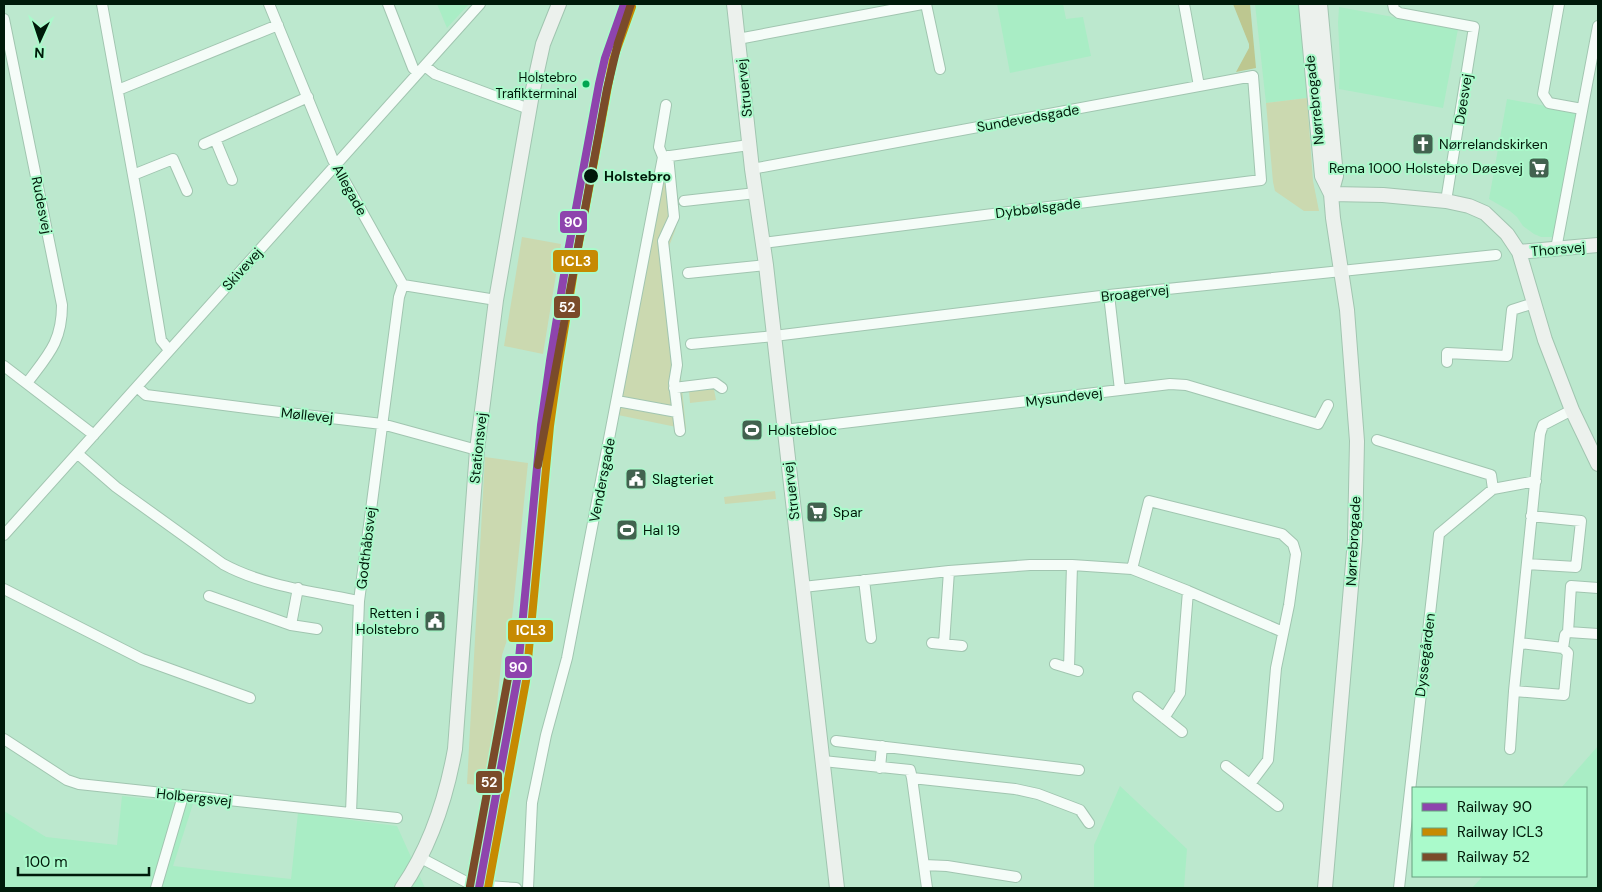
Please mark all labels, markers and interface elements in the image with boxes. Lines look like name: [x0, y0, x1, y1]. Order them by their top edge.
north arrow: [15, 15, 65, 65]
text: N: [34, 44, 45, 62]
street label: Nørrebrogade: [1300, 54, 1328, 146]
street label: Struervej: [732, 58, 756, 118]
place label: Holstebro Trafikterminal: [495, 69, 577, 102]
street label: Døesvej: [1450, 72, 1476, 126]
marker: Holstebro Trafikterminal: [581, 79, 591, 89]
street label: Sundevedsgade: [975, 100, 1081, 136]
church icon: Nørrelandskirken: [1411, 132, 1435, 156]
place label: Nørrelandskirken: [1439, 135, 1548, 153]
supermarket icon: Rema 1000 Holstebro Døesvej: [1527, 156, 1551, 180]
place label: Rema 1000 Holstebro Døesvej: [1329, 159, 1523, 177]
street label: Allegade: [329, 161, 371, 219]
marker: Holstebro: [582, 167, 600, 185]
place label: Holstebro: [604, 167, 671, 185]
street label: Rudesvej: [28, 175, 56, 235]
street label: Dybbølsgade: [994, 194, 1082, 222]
line badge: 90: [559, 210, 588, 234]
text: 90: [564, 213, 583, 231]
street label: Thorsvej: [1530, 238, 1586, 260]
street label: Skivevej: [218, 244, 266, 294]
line badge: ICL3: [552, 249, 599, 273]
text: ICL3: [561, 252, 591, 270]
street label: Broagervej: [1100, 280, 1170, 306]
line badge: 52: [553, 295, 581, 319]
text: 52: [559, 298, 575, 316]
street label: Mysundevej: [1025, 383, 1103, 411]
street label: Møllevej: [280, 403, 334, 427]
street label: Stationsvej: [465, 412, 491, 484]
sports icon: Holstebloc: [740, 418, 764, 442]
place label: Holstebloc: [768, 421, 837, 439]
street label: Vendersgade: [585, 436, 619, 524]
street label: Struervej: [779, 461, 803, 521]
public building icon: Slagteriet: [624, 467, 648, 491]
place label: Slagteriet: [652, 470, 714, 488]
street label: Nørrebrogade: [1342, 496, 1364, 586]
supermarket icon: Spar: [805, 500, 829, 524]
place label: Spar: [833, 503, 863, 521]
street label: Godthåbsvej: [352, 506, 380, 590]
sports icon: Hal 19: [615, 518, 639, 542]
place label: Hal 19: [643, 521, 680, 539]
place label: Retten i Holstebro: [356, 604, 419, 638]
public building icon: Retten i Holstebro: [423, 609, 447, 633]
street label: Dyssegården: [1411, 612, 1439, 698]
line badge: ICL3: [507, 619, 554, 643]
text: ICL3: [516, 621, 546, 639]
line badge: 90: [504, 655, 533, 679]
text: 90: [509, 658, 528, 676]
line badge: 52: [475, 770, 503, 794]
text: 52: [481, 773, 497, 791]
street label: Holbergsvej: [156, 784, 232, 810]
legend: [1412, 787, 1587, 877]
text: Railway 90: [1457, 797, 1532, 817]
text: Railway ICL3: [1457, 822, 1543, 842]
scale bar: [18, 844, 149, 876]
text: Railway 52: [1457, 847, 1530, 867]
text: 100 m: [25, 852, 68, 872]

